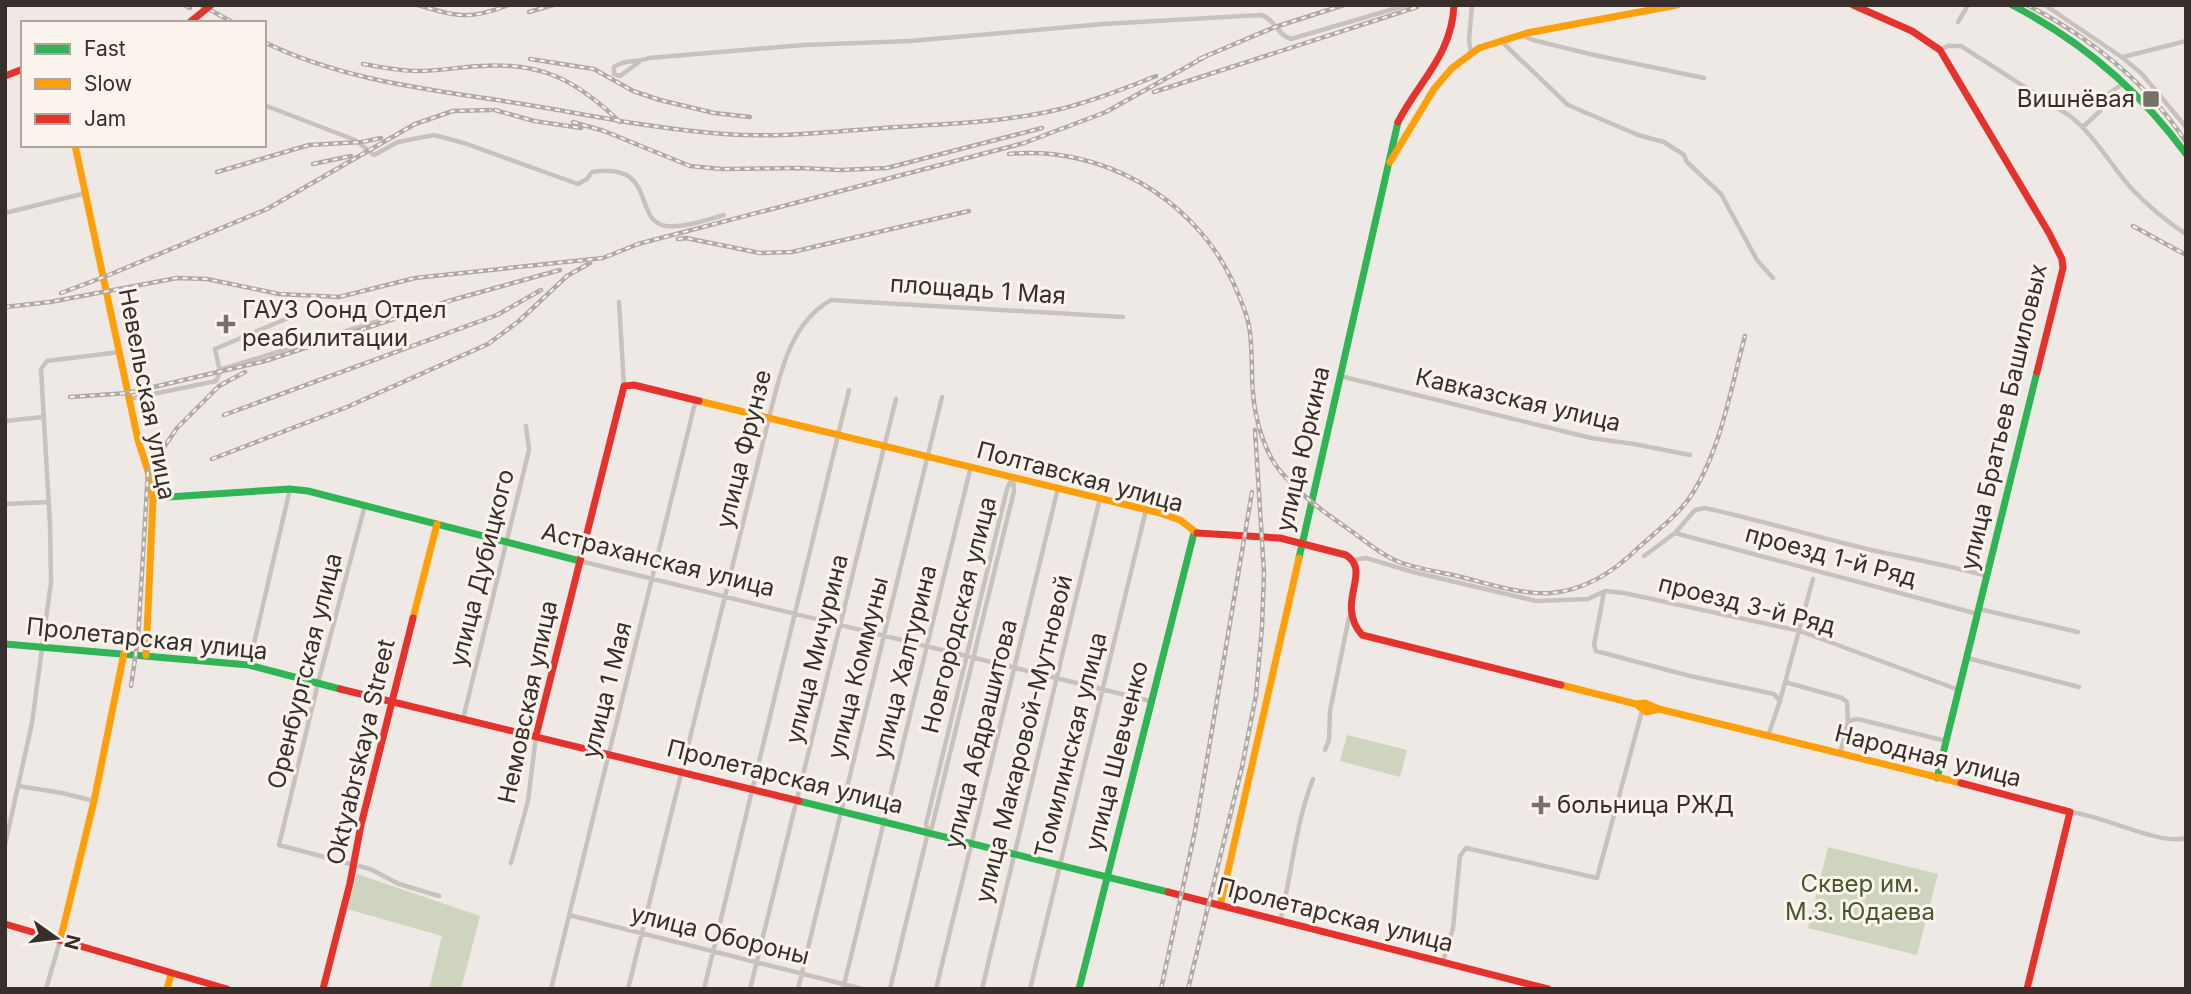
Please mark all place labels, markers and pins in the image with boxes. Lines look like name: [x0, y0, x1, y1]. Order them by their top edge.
place label: Вишнёвая: [2017, 84, 2135, 113]
marker: Вишнёвая: [2141, 89, 2161, 109]
place label: ГАУЗ Оонд Отдел реабилитации: [242, 295, 447, 352]
marker: ГАУЗ Оонд Отдел реабилитации: [216, 314, 236, 334]
place label: больница РЖД: [1557, 790, 1734, 819]
marker: больница РЖД: [1531, 795, 1551, 815]

